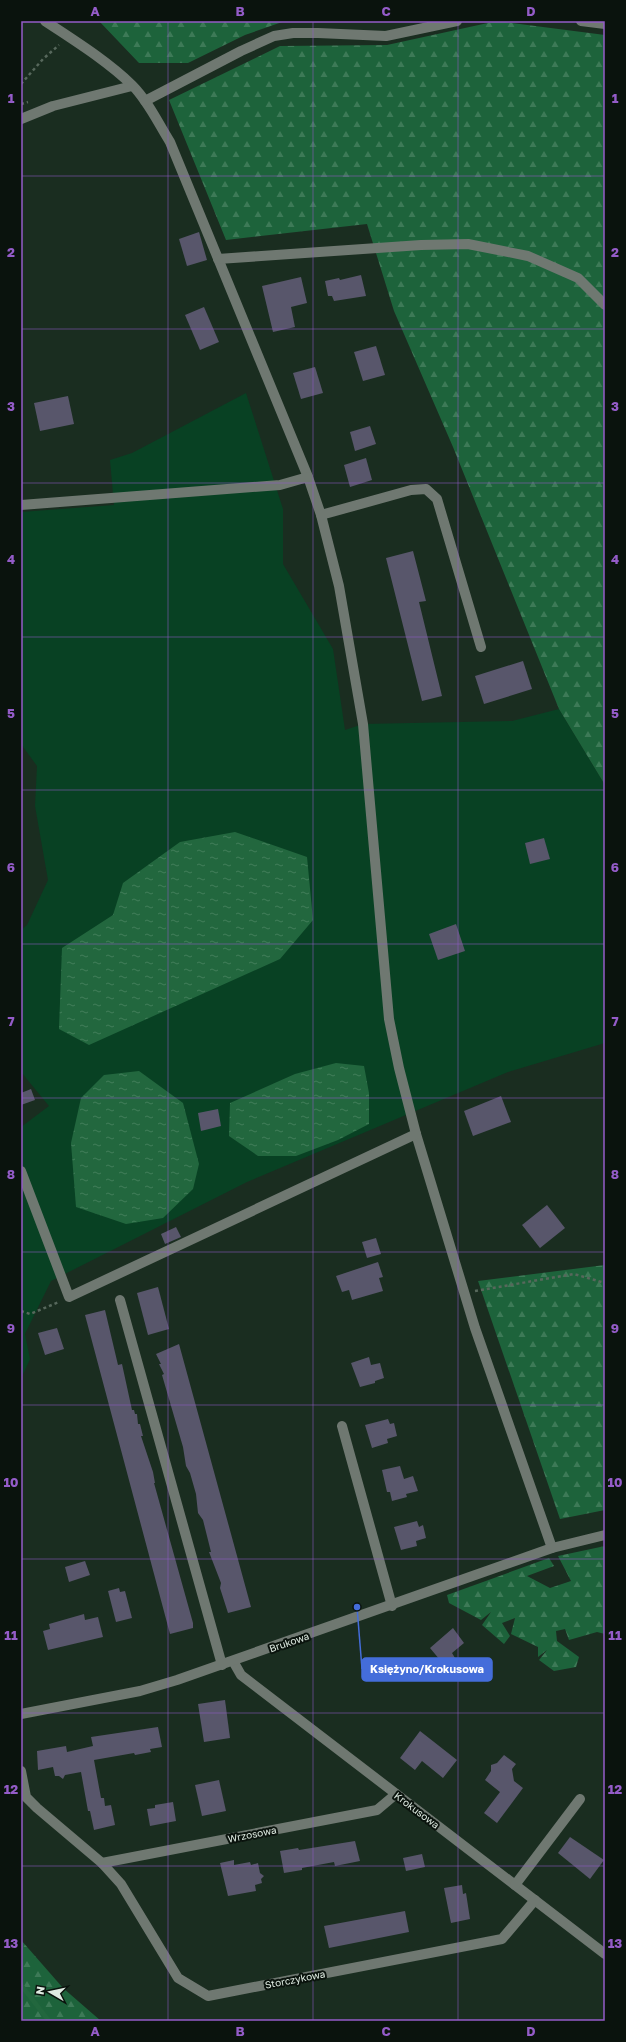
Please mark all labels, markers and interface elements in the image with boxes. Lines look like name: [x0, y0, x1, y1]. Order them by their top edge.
text: A: [90, 3, 100, 19]
text: B: [235, 3, 245, 19]
text: C: [381, 3, 391, 19]
text: D: [526, 3, 536, 19]
text: 1: [8, 90, 15, 106]
text: 1: [612, 90, 619, 106]
text: 2: [7, 244, 15, 260]
text: 2: [611, 244, 619, 260]
text: 3: [7, 398, 15, 414]
text: 3: [611, 398, 619, 414]
text: 4: [7, 551, 15, 567]
text: 4: [611, 551, 619, 567]
text: 5: [7, 705, 15, 721]
text: 5: [611, 705, 619, 721]
text: 6: [7, 859, 15, 875]
text: 6: [611, 859, 619, 875]
text: 7: [7, 1013, 15, 1029]
text: 7: [611, 1013, 619, 1029]
text: 8: [7, 1166, 15, 1182]
text: 8: [611, 1166, 619, 1182]
text: 9: [7, 1320, 15, 1336]
text: 9: [611, 1320, 619, 1336]
text: 10: [3, 1474, 19, 1490]
text: 10: [607, 1474, 623, 1490]
text: 11: [4, 1627, 18, 1643]
text: 11: [608, 1627, 622, 1643]
street label: Brukowa: [267, 1630, 311, 1654]
callout: Księżyno/Krokusowa: [362, 1658, 492, 1681]
text: Księżyno/Krokusowa: [370, 1662, 484, 1675]
text: 12: [4, 1781, 18, 1797]
text: 12: [608, 1781, 622, 1797]
street label: Krokusowa: [392, 1789, 442, 1831]
street label: Wrzosowa: [227, 1823, 277, 1845]
text: 13: [4, 1935, 18, 1951]
text: 13: [608, 1935, 622, 1951]
street label: Storczykowa: [264, 1967, 326, 1991]
north arrow: [30, 1972, 70, 2012]
text: N: [33, 1985, 47, 1996]
text: A: [90, 2023, 100, 2039]
text: B: [235, 2023, 245, 2039]
text: C: [381, 2023, 391, 2039]
text: D: [526, 2023, 536, 2039]

